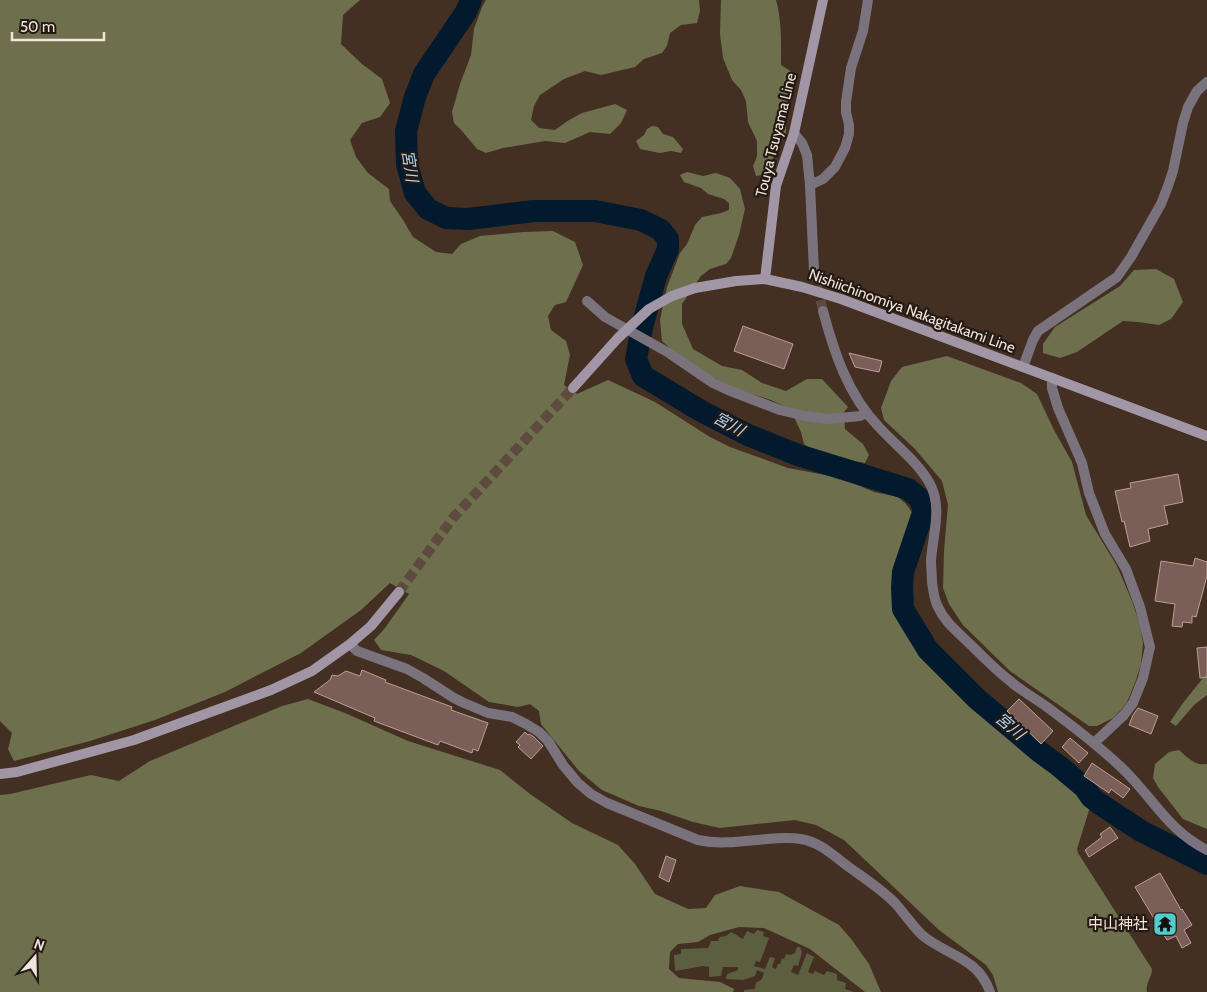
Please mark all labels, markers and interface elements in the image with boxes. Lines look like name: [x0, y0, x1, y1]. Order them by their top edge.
scale bar: [12, 10, 105, 42]
text: 50 m: [20, 18, 55, 36]
street label: Touya Tsuyama Line: [752, 71, 800, 199]
water label: 宮川: [398, 149, 422, 185]
street label: Nishiichinomiya Nakagitakami Line: [806, 265, 1018, 357]
water label: 宮川: [710, 408, 749, 441]
water label: 宮川: [992, 708, 1030, 745]
temple icon: 中山神社: [1152, 911, 1178, 937]
place label: 中山神社: [1088, 915, 1148, 933]
north arrow: [10, 932, 60, 982]
text: N: [32, 935, 47, 955]

